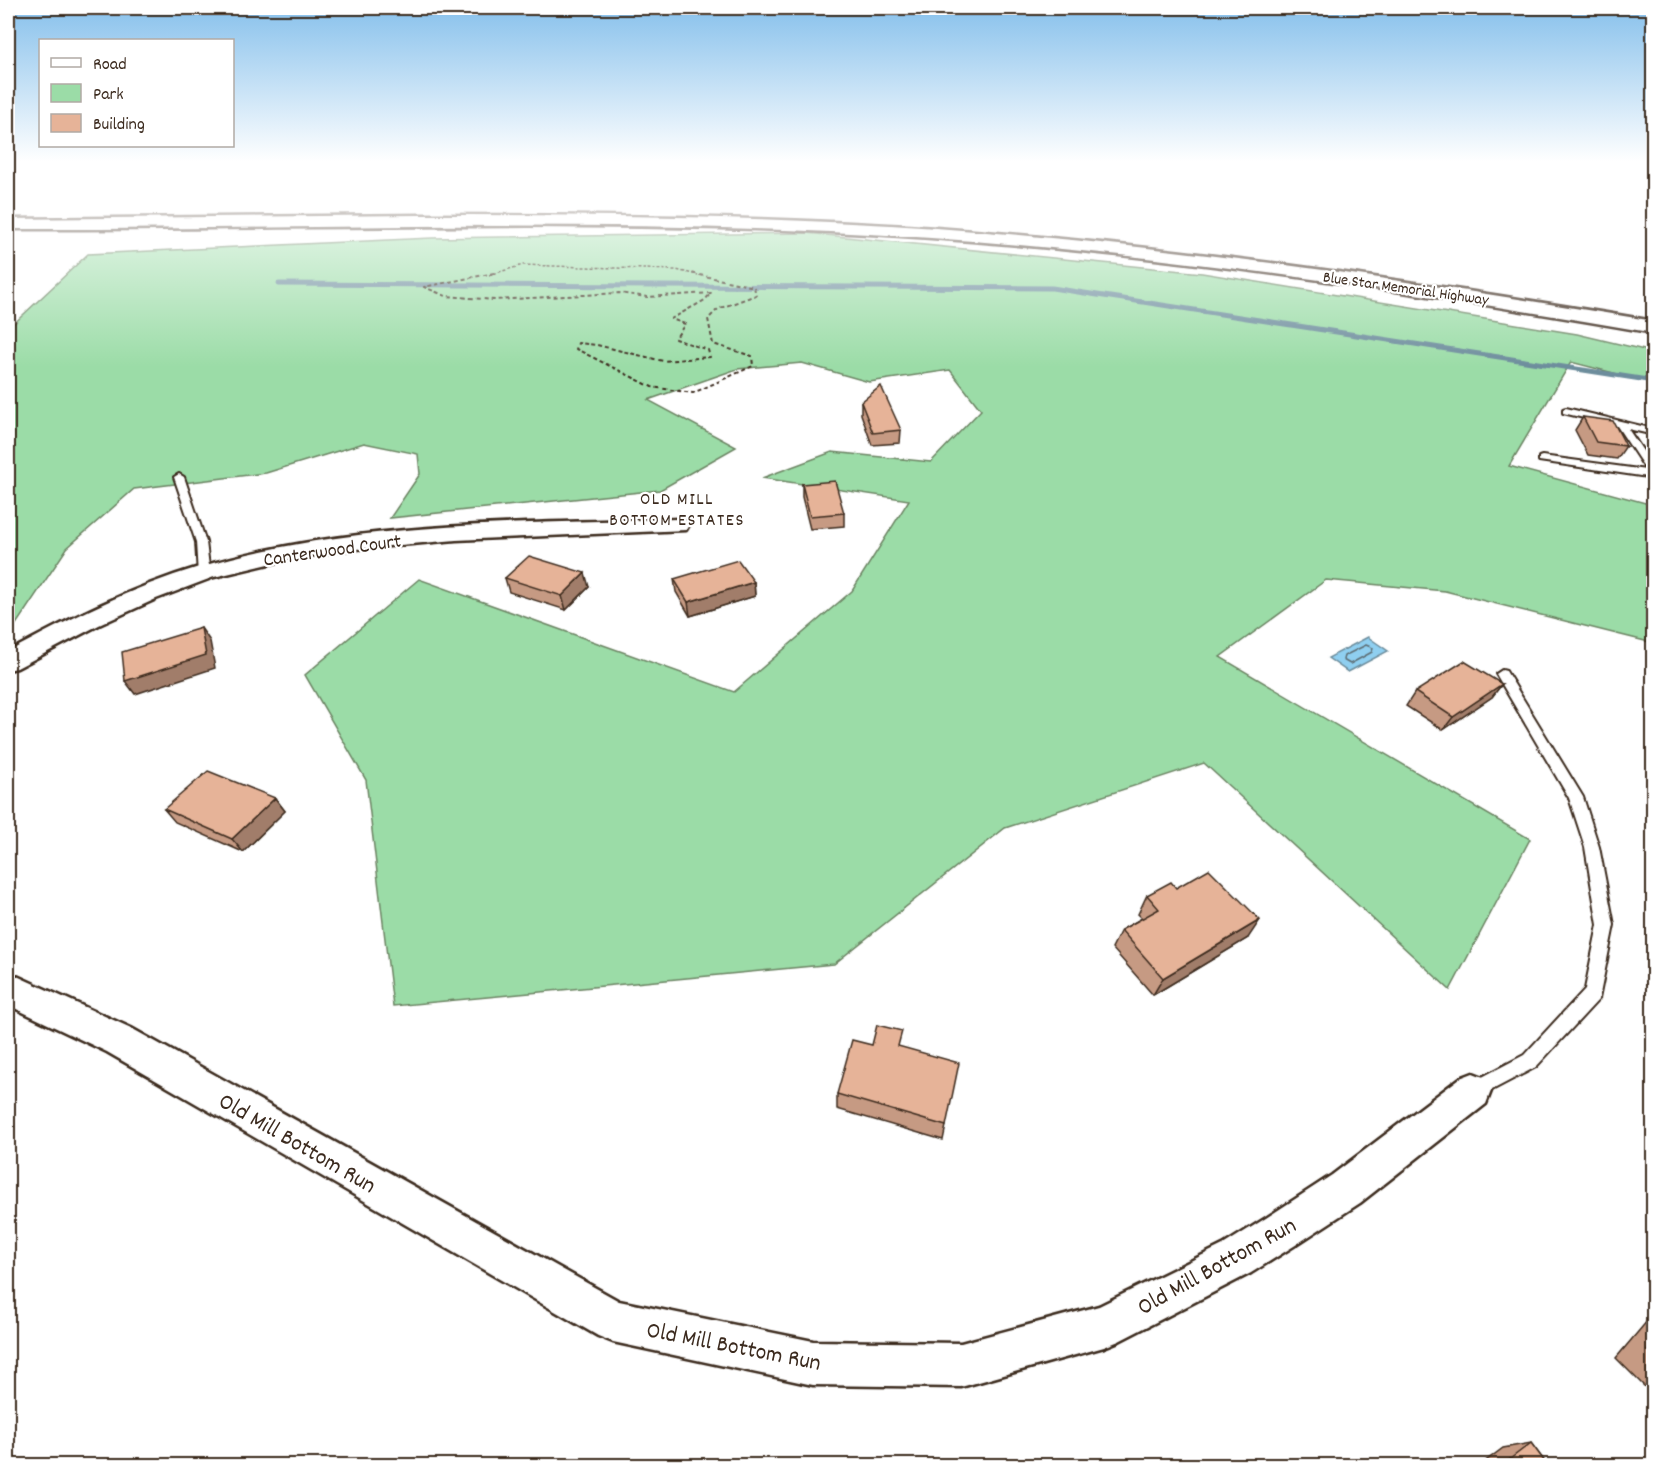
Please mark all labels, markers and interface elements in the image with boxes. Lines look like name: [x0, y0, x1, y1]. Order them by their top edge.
legend: [39, 39, 234, 147]
text: Road: [93, 53, 127, 78]
text: Park: [93, 83, 124, 108]
text: Building: [93, 113, 145, 138]
street label: Blue Star Memorial Highway: [1321, 266, 1491, 313]
district label: OLD MILL BOTTOM ESTATES: [609, 488, 745, 534]
street label: Canterwood Court: [262, 528, 403, 576]
street label: Old Mill Bottom Run: [211, 1086, 382, 1204]
street label: Old Mill Bottom Run: [1132, 1210, 1303, 1325]
street label: Old Mill Bottom Run: [643, 1314, 824, 1382]

